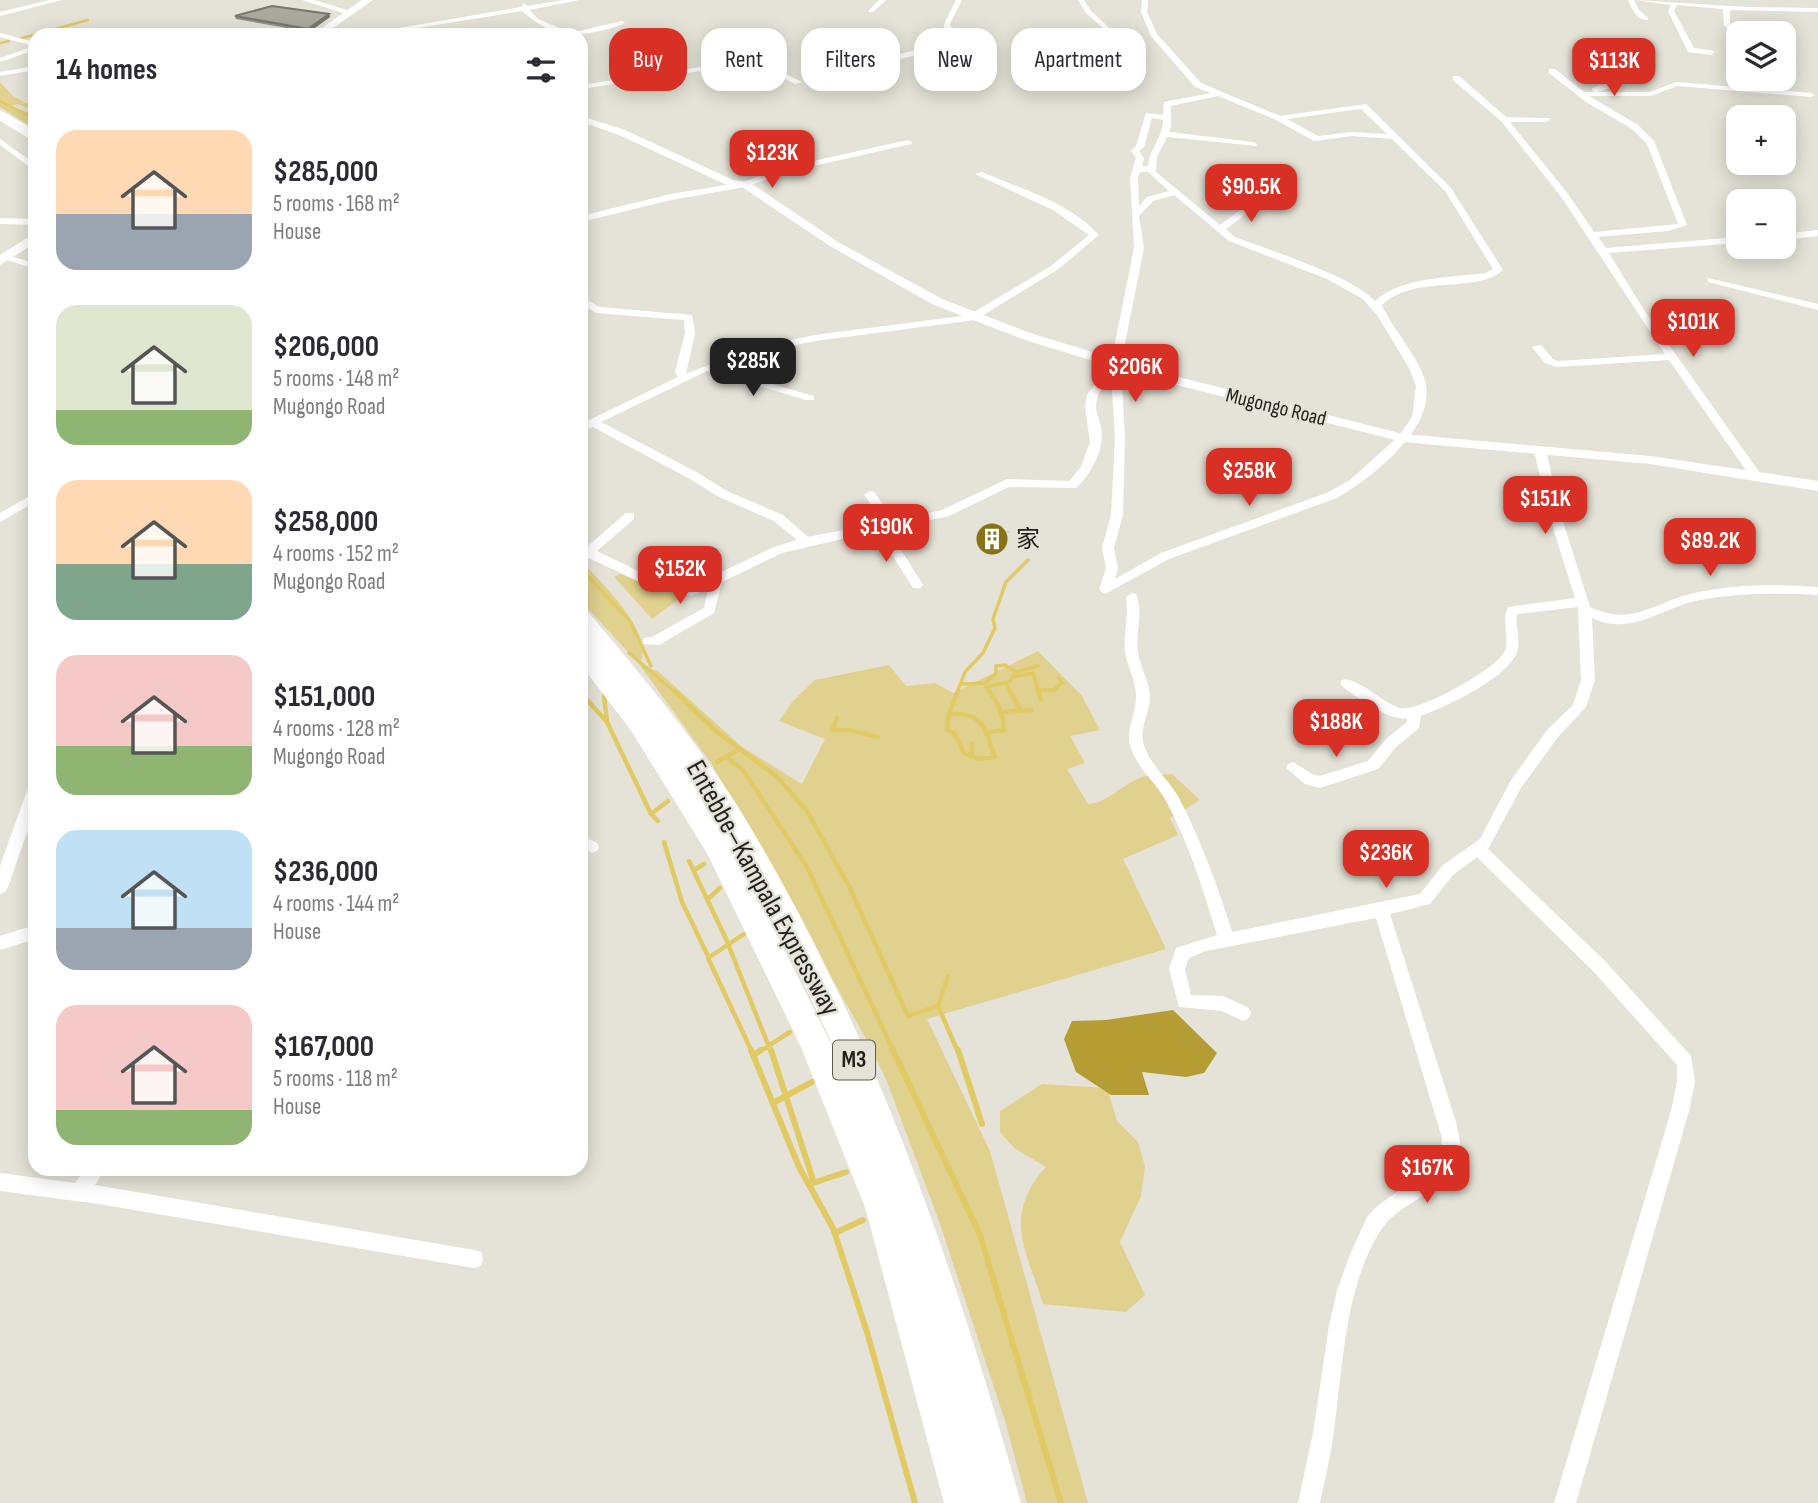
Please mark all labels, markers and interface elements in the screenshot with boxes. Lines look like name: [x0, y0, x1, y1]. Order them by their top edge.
map controls: [1726, 21, 1796, 259]
button: layers: [1726, 21, 1796, 91]
chip: Buy: [609, 28, 687, 91]
chip: Rent: [701, 28, 787, 91]
chip: Filters: [801, 28, 900, 91]
chip: New: [914, 28, 997, 91]
chip: Apartment: [1011, 28, 1146, 91]
pin: $113K: [1565, 38, 1663, 98]
text: $113K: [1588, 47, 1640, 75]
icon: filters: [522, 51, 560, 89]
text: 14 homes: [56, 52, 157, 88]
button: +: [1726, 105, 1796, 175]
pin: $123K: [723, 130, 821, 190]
text: $123K: [746, 139, 798, 167]
text: $285,000: [273, 154, 378, 190]
icon: home: [112, 158, 196, 242]
pin: $90.5K: [1194, 164, 1308, 224]
text: $90.5K: [1221, 173, 1281, 201]
button: −: [1726, 189, 1796, 259]
text: 5 rooms · 168 m²: [273, 190, 400, 218]
text: House: [273, 218, 321, 246]
pin: $101K: [1644, 300, 1742, 359]
text: $101K: [1667, 308, 1719, 336]
text: $206,000: [273, 329, 379, 365]
icon: home: [112, 333, 196, 417]
pin: $285K: [704, 338, 802, 398]
pin: $206K: [1086, 344, 1184, 404]
text: $285K: [726, 347, 780, 375]
text: $206K: [1108, 353, 1162, 381]
text: 5 rooms · 148 m²: [273, 365, 400, 393]
street label: Mugongo Road: [1223, 382, 1329, 432]
text: Mugongo Road: [273, 393, 385, 421]
pin: $258K: [1200, 448, 1298, 508]
text: $258K: [1222, 457, 1276, 485]
pin: $151K: [1496, 476, 1594, 536]
text: $151K: [1519, 485, 1571, 513]
text: $258,000: [273, 504, 378, 540]
pin: $190K: [837, 504, 935, 564]
icon: home: [112, 508, 196, 592]
text: $190K: [859, 513, 913, 541]
pin: $89.2K: [1653, 518, 1767, 578]
building icon: 家: [973, 520, 1011, 558]
place label: 家: [1016, 525, 1040, 554]
text: $89.2K: [1680, 527, 1740, 555]
text: 4 rooms · 152 m²: [273, 540, 399, 568]
pin: $152K: [631, 546, 729, 606]
text: $152K: [654, 555, 706, 583]
text: Mugongo Road: [273, 568, 385, 596]
text: $151,000: [273, 679, 375, 715]
icon: home: [112, 683, 196, 767]
pin: $188K: [1287, 700, 1385, 759]
text: $188K: [1309, 708, 1363, 736]
text: 4 rooms · 128 m²: [273, 715, 400, 743]
text: Mugongo Road: [273, 743, 385, 771]
street label: Entebbe–Kampala Expressway: [679, 755, 847, 1021]
pin: $236K: [1337, 830, 1435, 890]
text: $236K: [1359, 839, 1413, 867]
text: $236,000: [273, 854, 378, 890]
icon: home: [112, 858, 196, 942]
text: 4 rooms · 144 m²: [273, 890, 399, 918]
text: House: [273, 918, 321, 946]
text: $167,000: [273, 1029, 374, 1065]
icon: home: [112, 1033, 196, 1117]
road number: M3: [833, 1040, 875, 1079]
text: 5 rooms · 118 m²: [273, 1065, 398, 1093]
text: House: [273, 1093, 321, 1121]
pin: $167K: [1378, 1146, 1476, 1205]
text: $167K: [1400, 1154, 1454, 1182]

